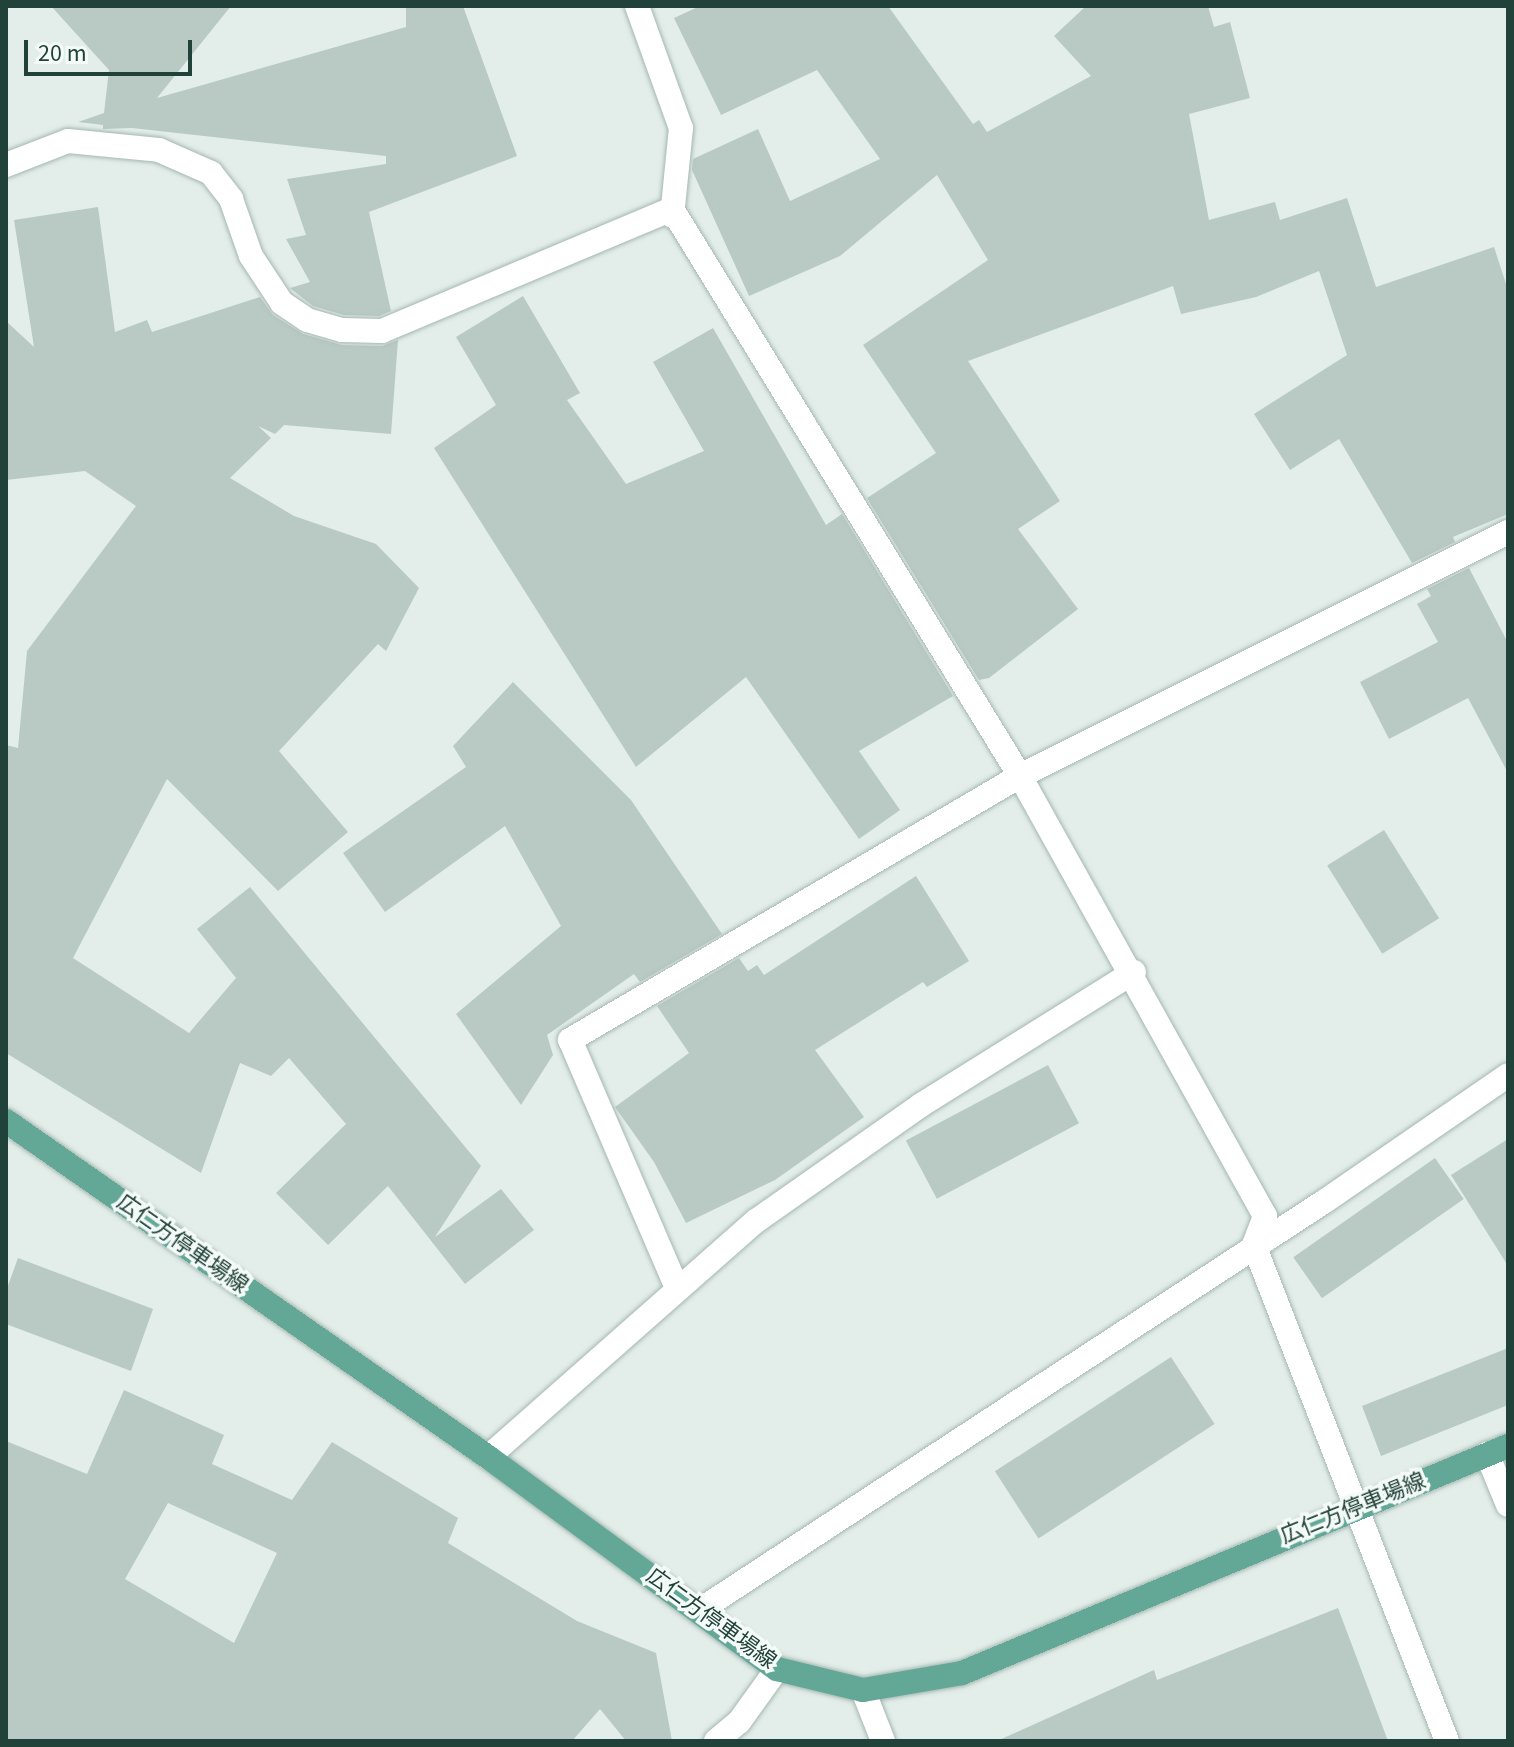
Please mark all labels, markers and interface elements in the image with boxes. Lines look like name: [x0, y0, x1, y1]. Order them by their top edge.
scale bar: [28, 24, 196, 74]
text: 20 m: [38, 36, 87, 71]
street label: 広仁方停車場線: [111, 1189, 253, 1299]
street label: 広仁方停車場線: [1277, 1468, 1429, 1550]
street label: 広仁方停車場線: [641, 1563, 781, 1675]

